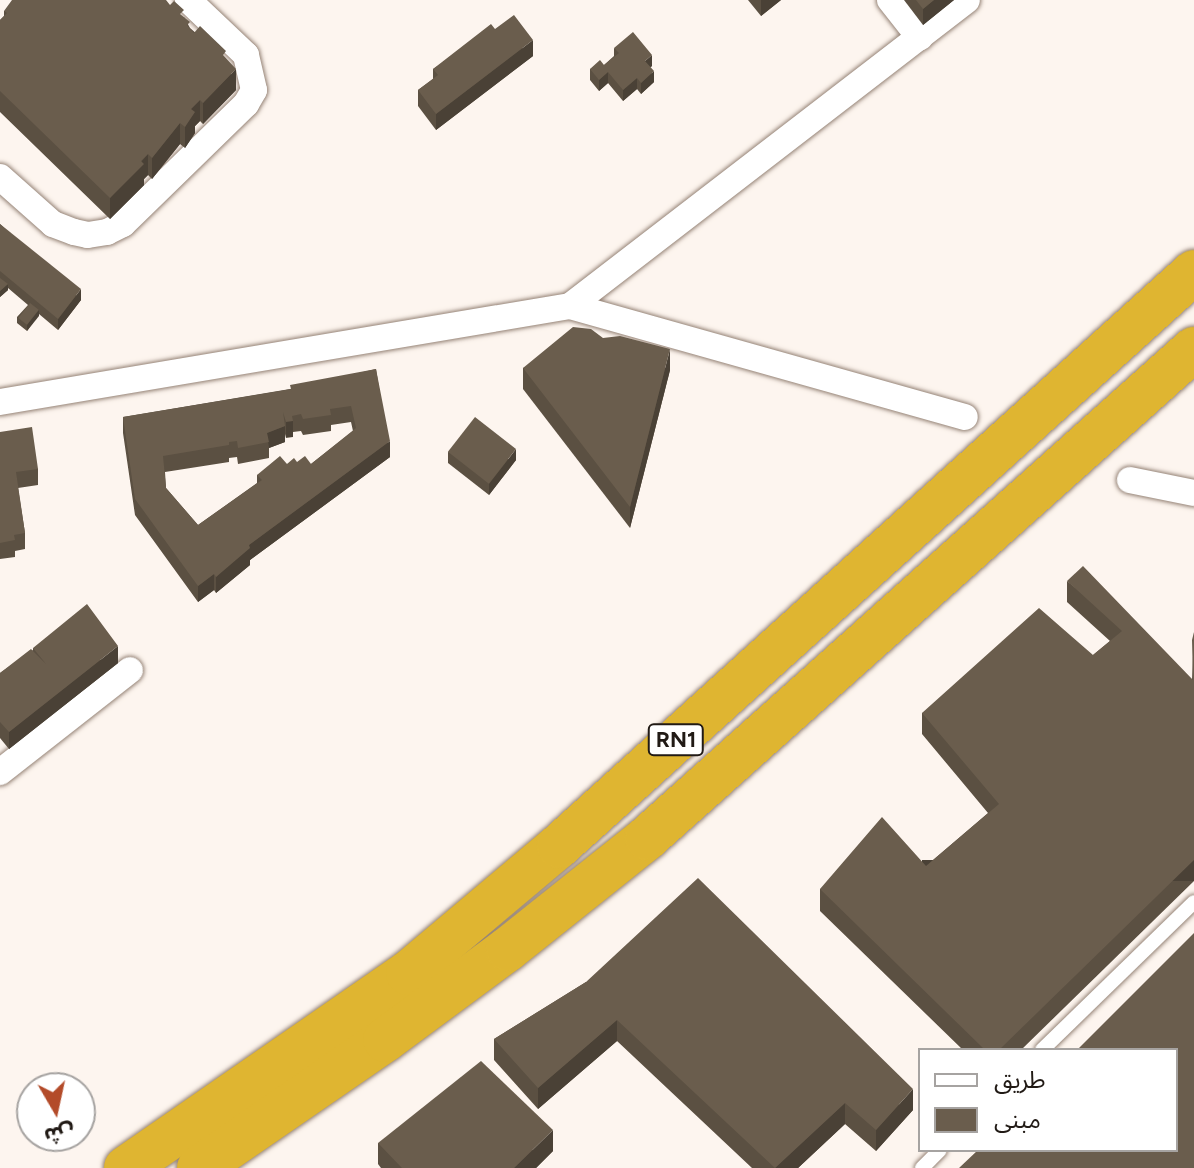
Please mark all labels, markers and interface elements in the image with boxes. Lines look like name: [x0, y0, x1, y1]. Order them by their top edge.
road number: RN1: [646, 722, 706, 758]
legend: [918, 1048, 1178, 1152]
text: طريق: [994, 1065, 1046, 1094]
north arrow: [16, 1072, 96, 1152]
text: مبنى: [994, 1105, 1041, 1134]
text: ش: [43, 1119, 77, 1150]

